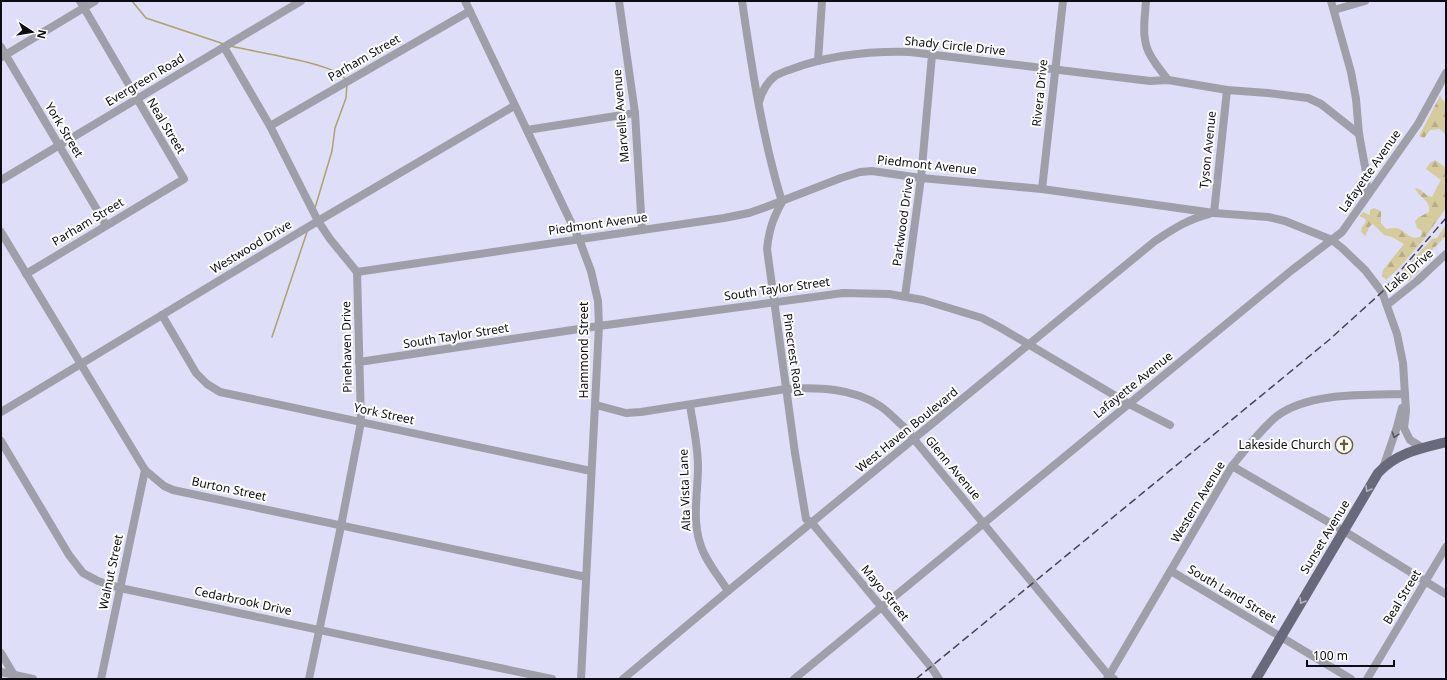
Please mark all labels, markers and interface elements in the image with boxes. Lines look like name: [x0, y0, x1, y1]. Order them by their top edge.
north arrow: [12, 12, 52, 52]
text: N: [34, 28, 51, 40]
street label: Parham Street: [324, 30, 404, 85]
street label: Shady Circle Drive: [904, 32, 1006, 59]
street label: Evergreen Road: [102, 49, 187, 110]
street label: Rivera Drive: [1028, 58, 1052, 127]
street label: Marvelle Avenue: [608, 68, 633, 163]
street label: Neal Street: [143, 95, 190, 157]
street label: York Street: [41, 99, 88, 161]
street label: Tyson Avenue: [1195, 110, 1220, 190]
street label: Lafayette Avenue: [1335, 126, 1405, 216]
street label: Piedmont Avenue: [876, 151, 978, 178]
street label: Parkwood Drive: [888, 176, 917, 267]
street label: Parham Street: [49, 193, 127, 250]
street label: Piedmont Avenue: [547, 208, 649, 239]
street label: Westwood Drive: [207, 216, 295, 278]
street label: Lake Drive: [1381, 245, 1437, 296]
street label: South Taylor Street: [723, 273, 832, 304]
street label: Pinehaven Drive: [337, 301, 356, 393]
street label: Hammond Street: [575, 301, 592, 398]
street label: Pinecrest Road: [779, 312, 808, 398]
street label: South Taylor Street: [402, 319, 511, 352]
street label: Lafayette Avenue: [1089, 347, 1176, 422]
street label: West Haven Boulevard: [852, 383, 961, 476]
street label: York Street: [352, 399, 417, 428]
one-way arrow: [1391, 431, 1399, 438]
street label: Glenn Avenue: [922, 432, 985, 503]
church icon: Lakeside Church: [1334, 435, 1354, 455]
place label: Lakeside Church: [1238, 436, 1331, 453]
street label: Alta Vista Lane: [675, 448, 694, 531]
street label: Western Avenue: [1167, 458, 1229, 546]
street label: Burton Street: [190, 472, 269, 505]
one-way arrow: [1366, 485, 1373, 492]
street label: Sunset Avenue: [1296, 496, 1353, 577]
street label: Walnut Street: [94, 532, 127, 611]
street label: South Land Street: [1185, 560, 1280, 627]
street label: Mayo Street: [858, 561, 914, 625]
street label: Beal Street: [1379, 566, 1425, 627]
street label: Cedarbrook Drive: [193, 582, 294, 619]
one-way arrow: [1300, 597, 1307, 604]
scale bar: [1307, 642, 1394, 668]
text: 100 m: [1313, 647, 1348, 664]

